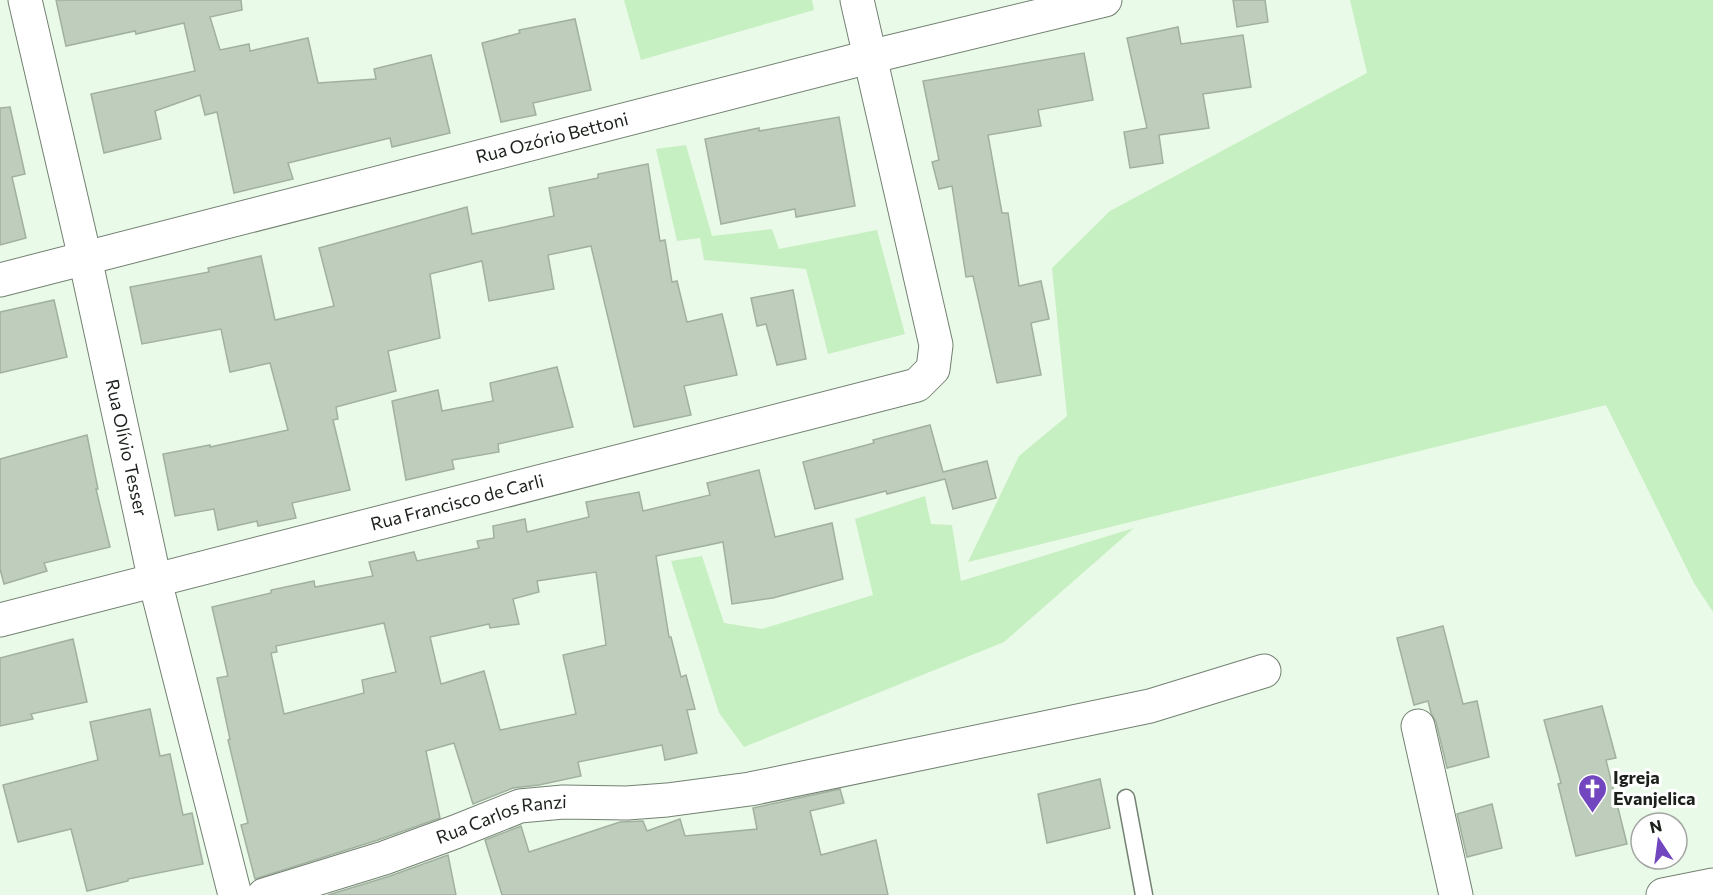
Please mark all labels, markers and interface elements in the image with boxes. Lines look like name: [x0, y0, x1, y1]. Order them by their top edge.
street label: Rua Ozório Bettoni: [473, 107, 631, 167]
street label: Rua Olívio Tesser: [102, 377, 153, 518]
street label: Rua Francisco de Carli: [368, 469, 546, 535]
place label: Igreja Evanjelica: [1613, 766, 1695, 809]
church icon: Igreja Evanjelica: [1576, 772, 1608, 814]
street label: Rua Carlos Ranzi: [433, 790, 567, 848]
north arrow: [1629, 811, 1689, 871]
text: N: [1648, 815, 1663, 837]

